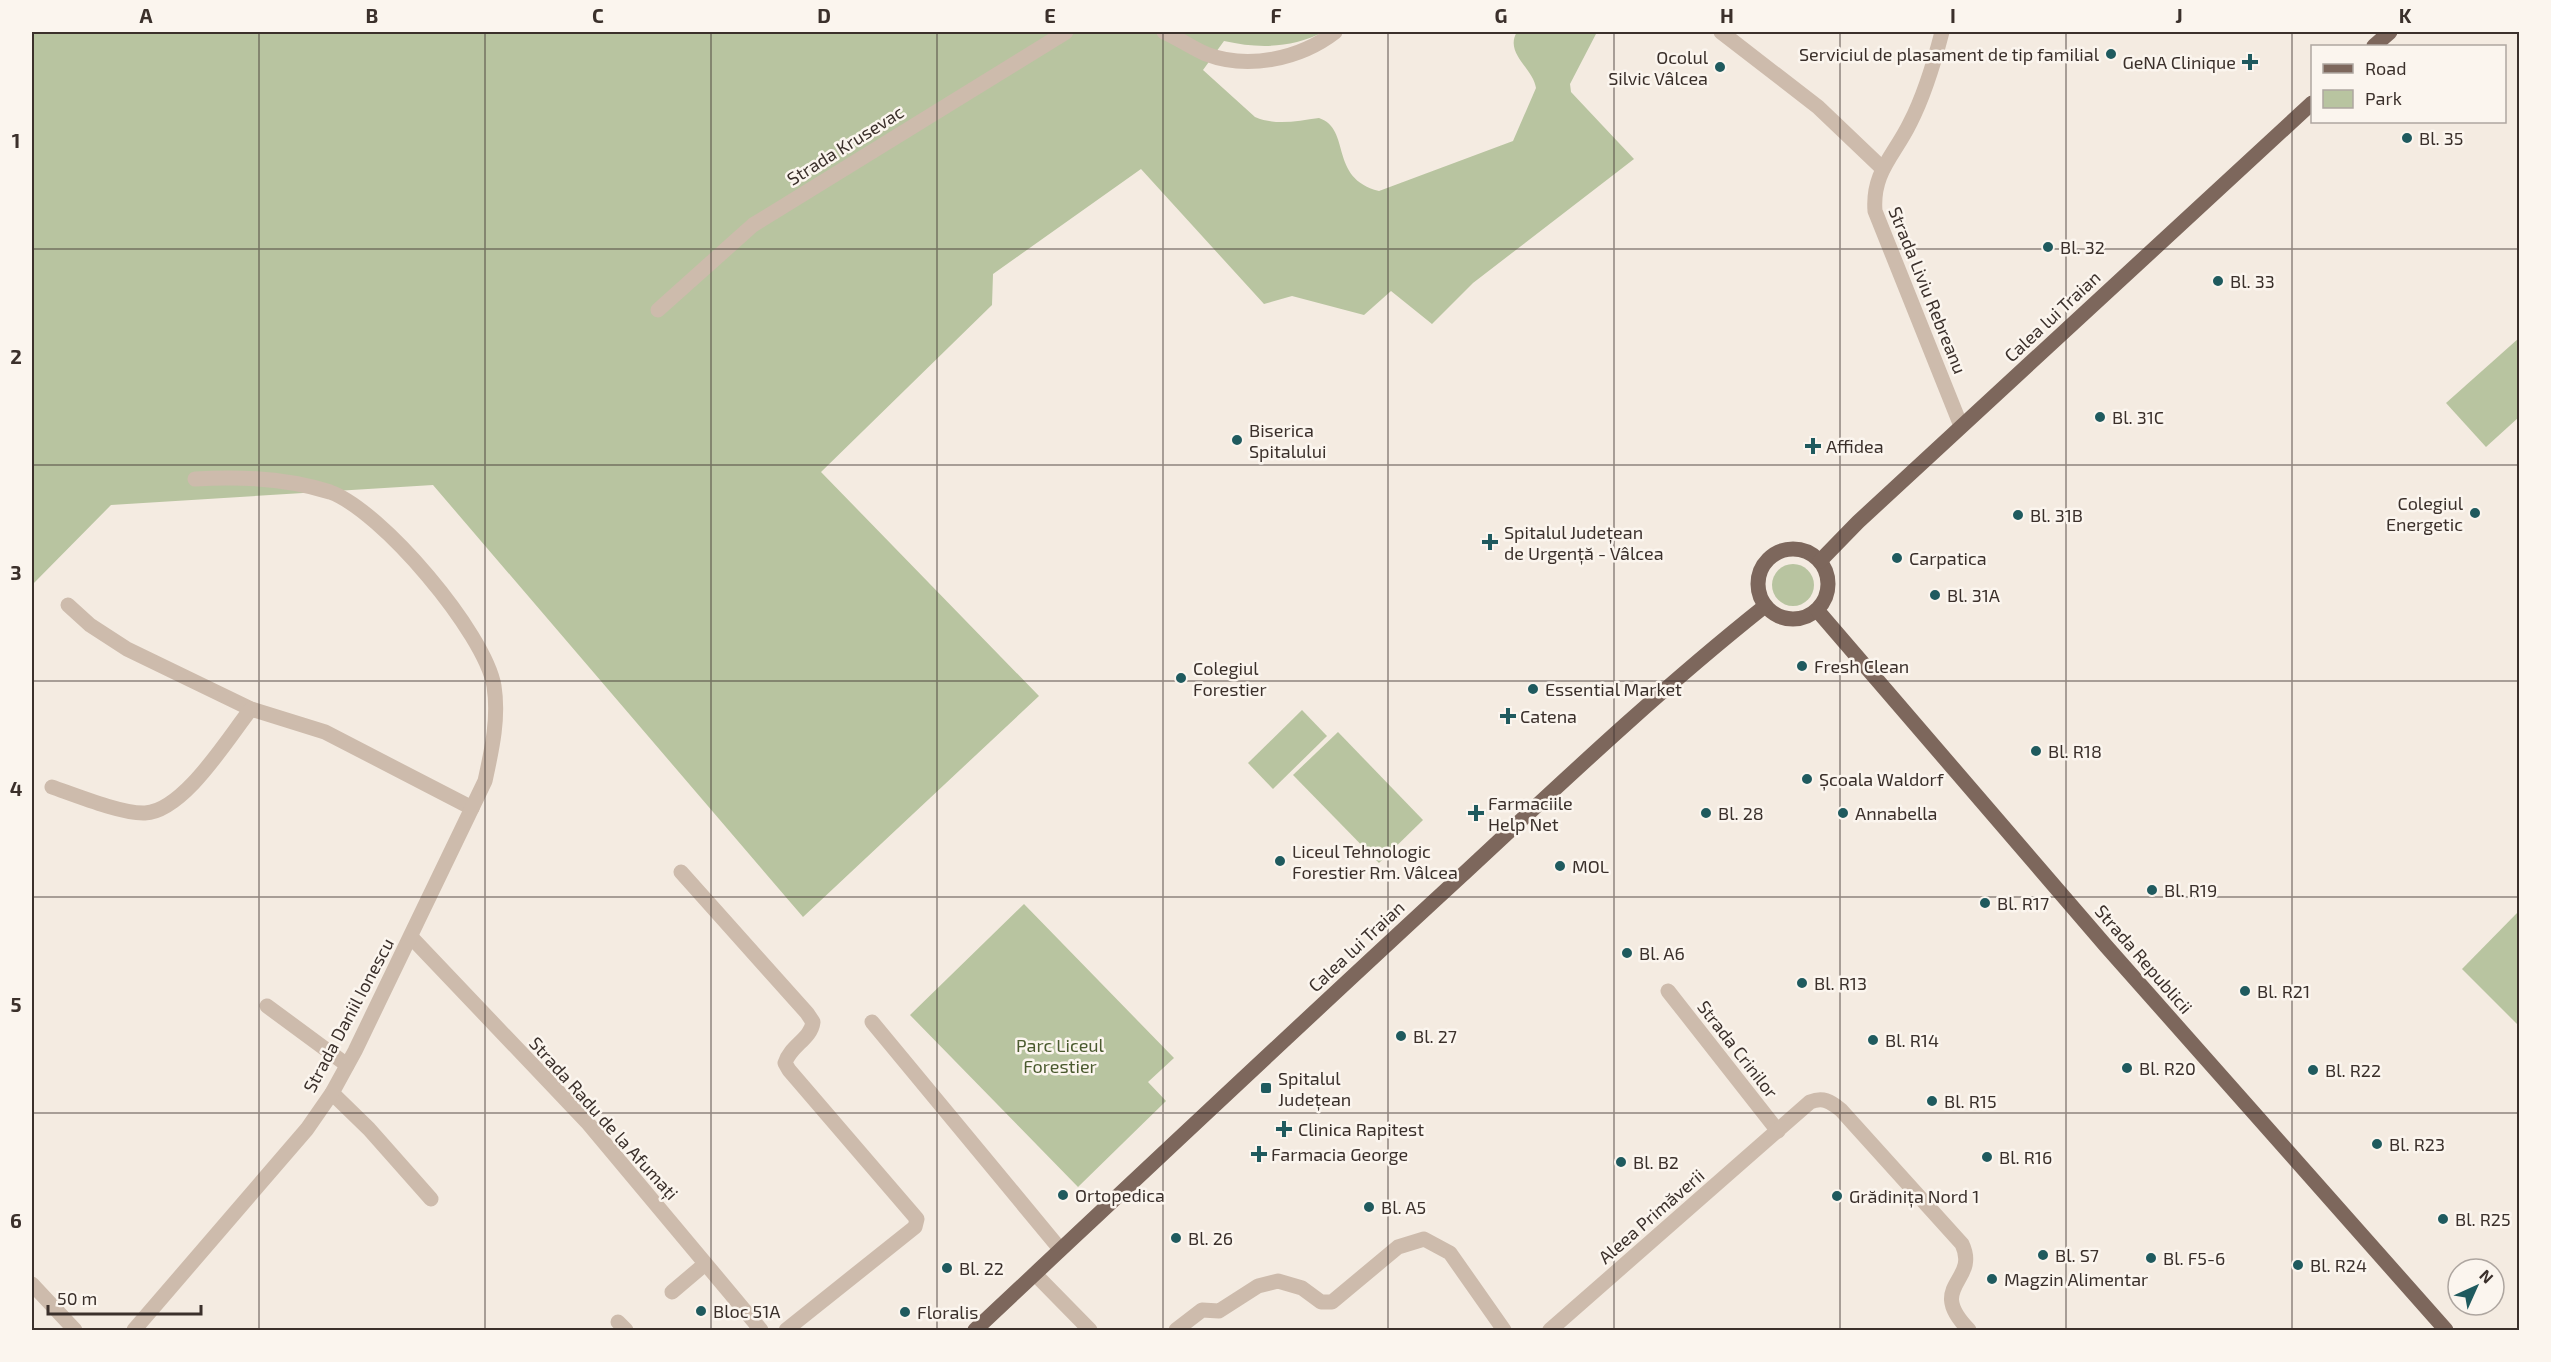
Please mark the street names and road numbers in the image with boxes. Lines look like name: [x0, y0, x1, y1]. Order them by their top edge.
street label: Strada Krusevac: [783, 100, 907, 190]
street label: Strada Liviu Rebreanu: [1884, 203, 1972, 377]
street label: Calea lui Traian: [1999, 266, 2105, 366]
street label: Calea lui Traian: [1303, 896, 1409, 996]
street label: Strada Republicii: [2091, 900, 2197, 1018]
street label: Strada Daniil Ionescu: [298, 934, 398, 1096]
street label: Strada Crinilor: [1693, 996, 1783, 1102]
street label: Strada Radu de la Afumați: [524, 1032, 683, 1205]
street label: Aleea Primăverii: [1594, 1164, 1708, 1268]

